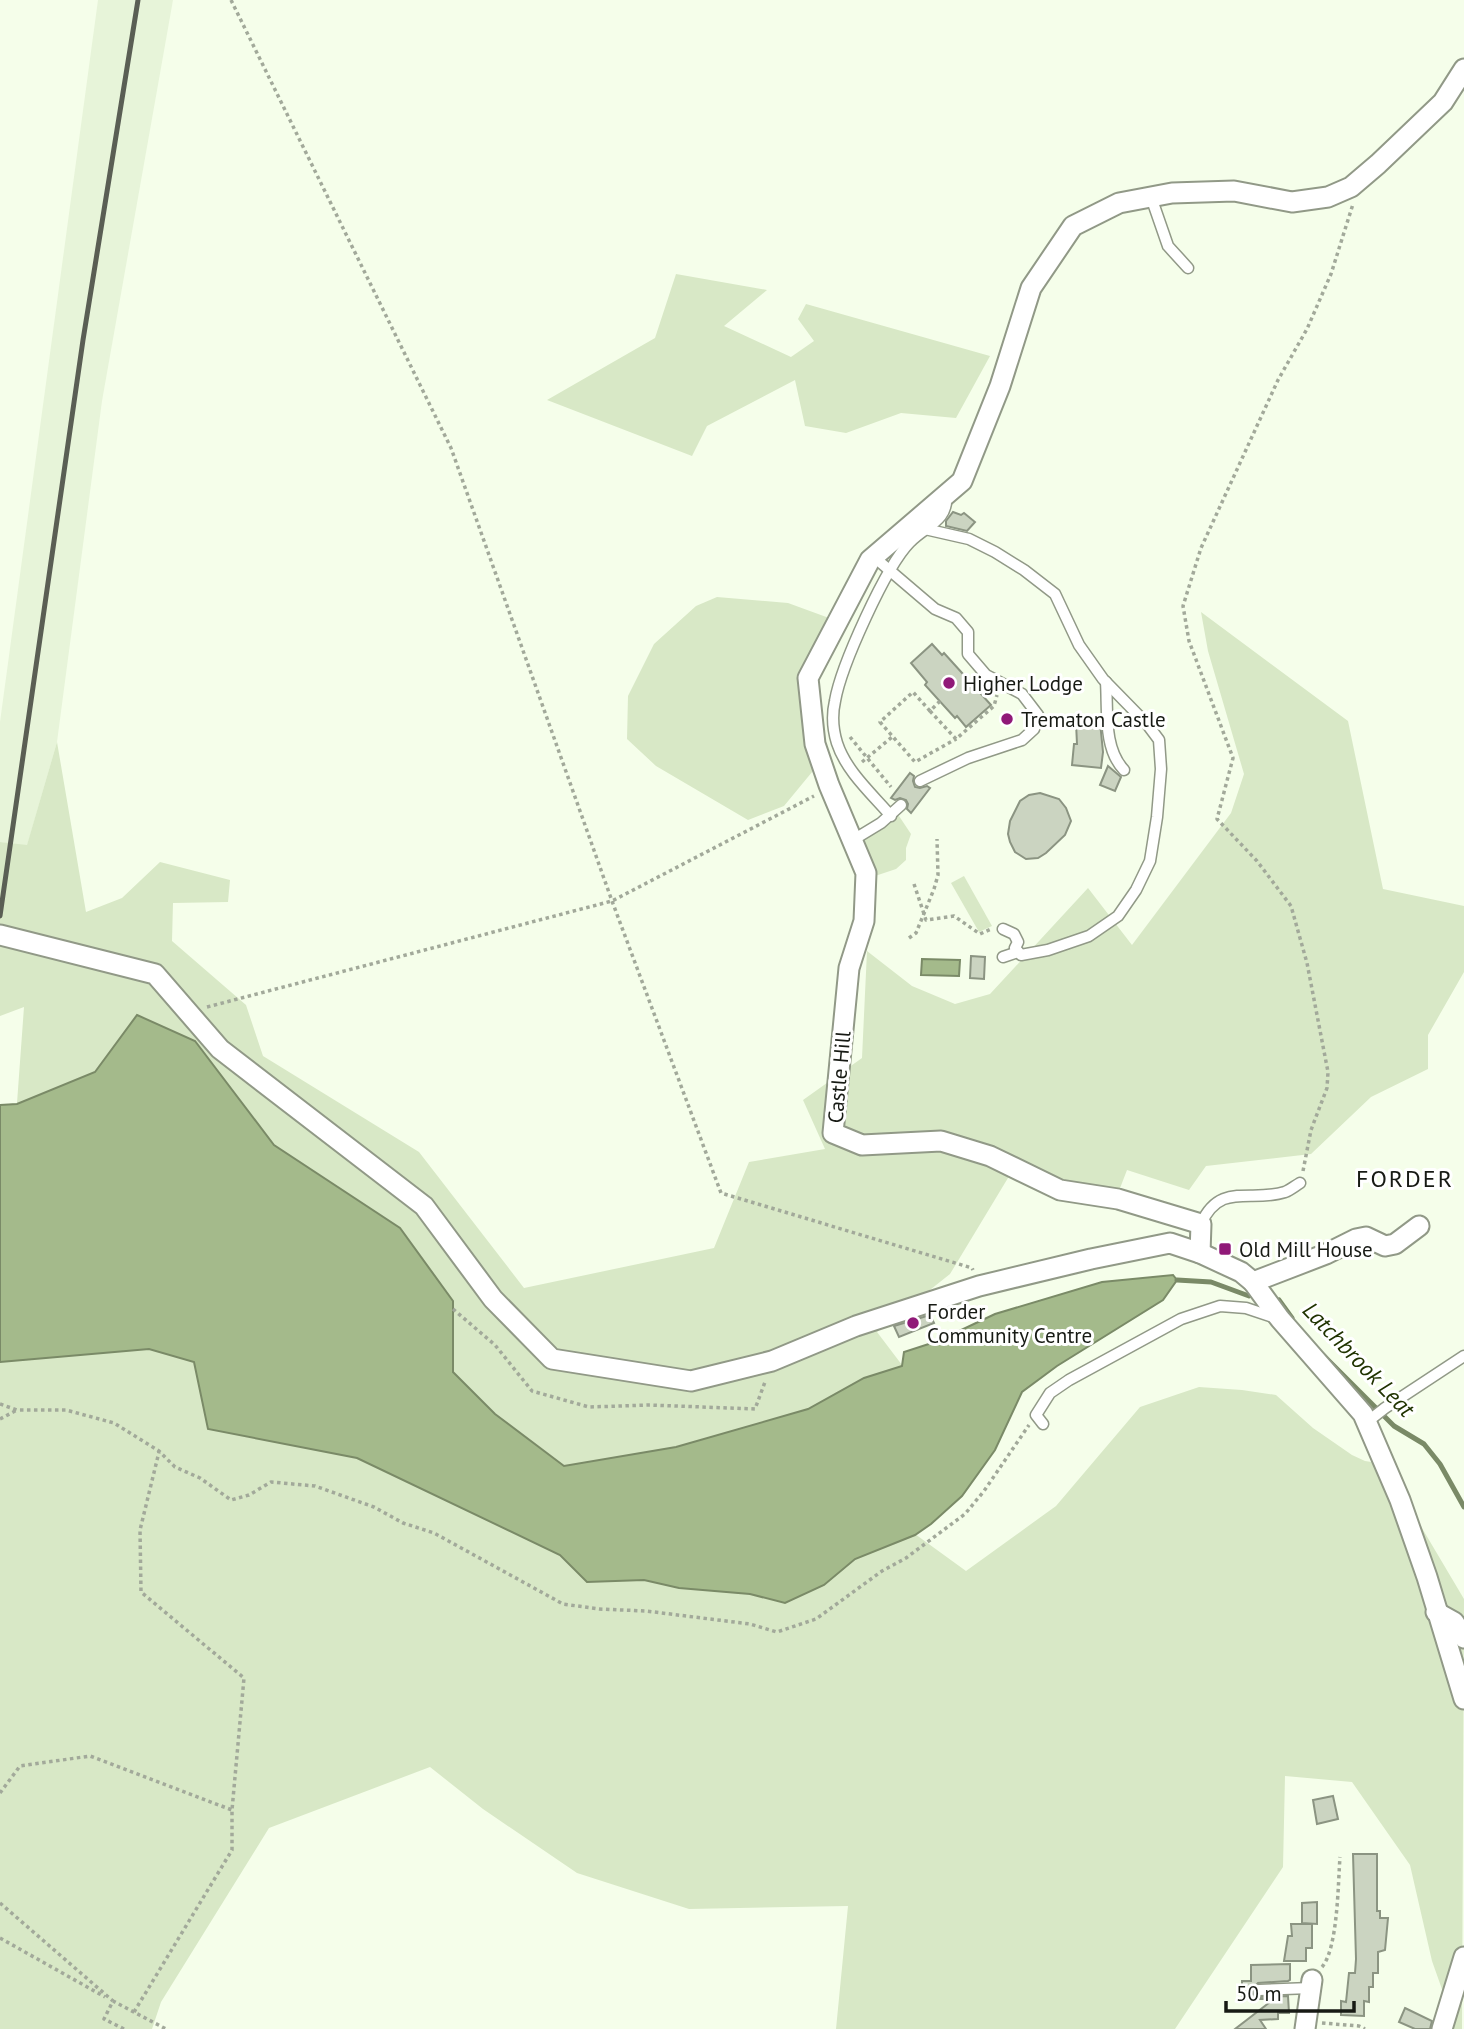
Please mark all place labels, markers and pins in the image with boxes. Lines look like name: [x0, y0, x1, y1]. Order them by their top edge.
place label: Higher Lodge: [963, 670, 1083, 697]
marker: Higher Lodge: [941, 675, 957, 691]
place label: Trematon Castle: [1021, 706, 1166, 733]
marker: Trematon Castle: [999, 711, 1015, 727]
place label: Old Mill House: [1239, 1236, 1373, 1263]
marker: Old Mill House: [1217, 1241, 1233, 1257]
place label: Forder Community Centre: [927, 1298, 1092, 1349]
marker: Forder Community Centre: [905, 1315, 921, 1331]

